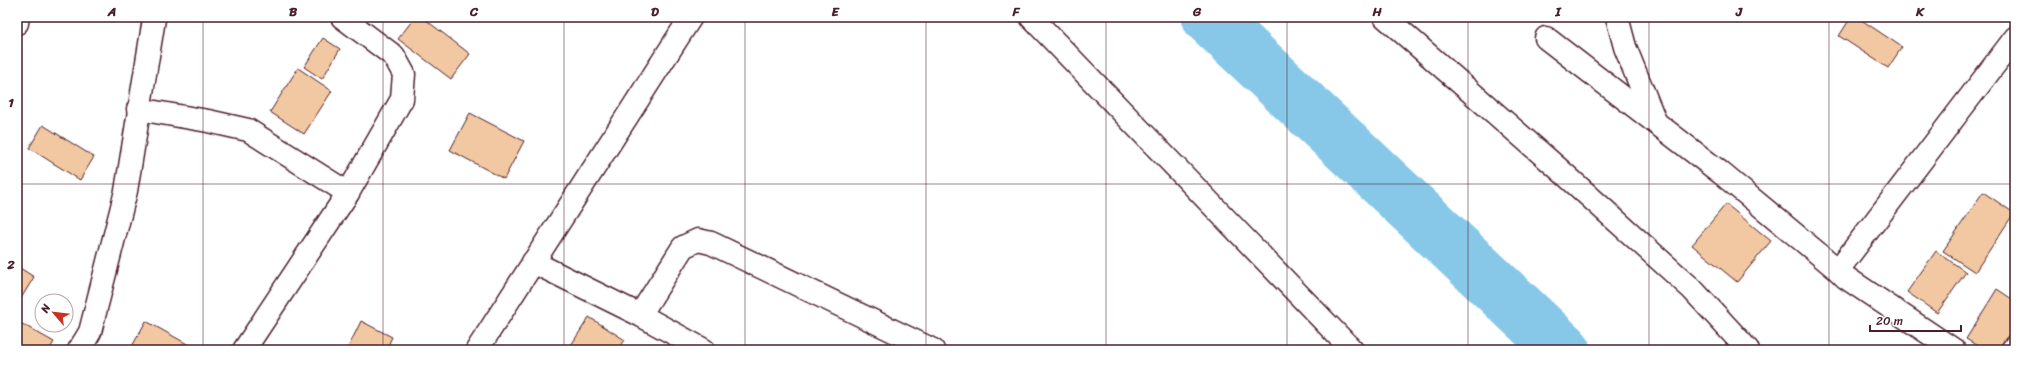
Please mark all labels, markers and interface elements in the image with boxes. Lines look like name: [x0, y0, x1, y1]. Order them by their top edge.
text: A: [107, 0, 116, 23]
text: B: [289, 0, 298, 23]
text: C: [469, 0, 479, 23]
text: D: [651, 0, 659, 23]
text: E: [831, 0, 840, 23]
text: F: [1011, 0, 1020, 23]
text: G: [1192, 0, 1202, 23]
text: H: [1371, 0, 1382, 23]
text: I: [1554, 0, 1562, 23]
text: J: [1735, 0, 1743, 23]
text: K: [1915, 0, 1925, 23]
text: 1: [8, 91, 14, 114]
text: 2: [6, 253, 15, 276]
north arrow: [34, 293, 74, 333]
text: N: [35, 300, 56, 317]
scale bar: [1870, 307, 1961, 333]
text: 20 m: [1876, 310, 1903, 332]

